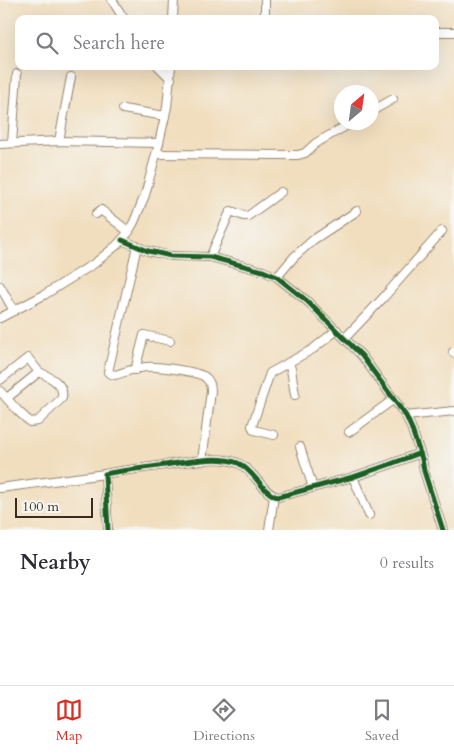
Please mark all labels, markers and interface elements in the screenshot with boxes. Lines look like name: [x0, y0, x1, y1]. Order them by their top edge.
search box: [15, 15, 439, 70]
icon: search: [33, 29, 61, 57]
text: Search here: [73, 30, 165, 56]
north arrow: [334, 85, 379, 130]
scale bar: [15, 495, 92, 518]
text: 100 m: [22, 497, 59, 516]
text: Nearby: [20, 548, 91, 577]
text: 0 results: [380, 552, 434, 574]
tab: Map: [55, 696, 83, 745]
tab: Directions: [193, 696, 255, 745]
tab: Saved: [365, 696, 399, 745]

